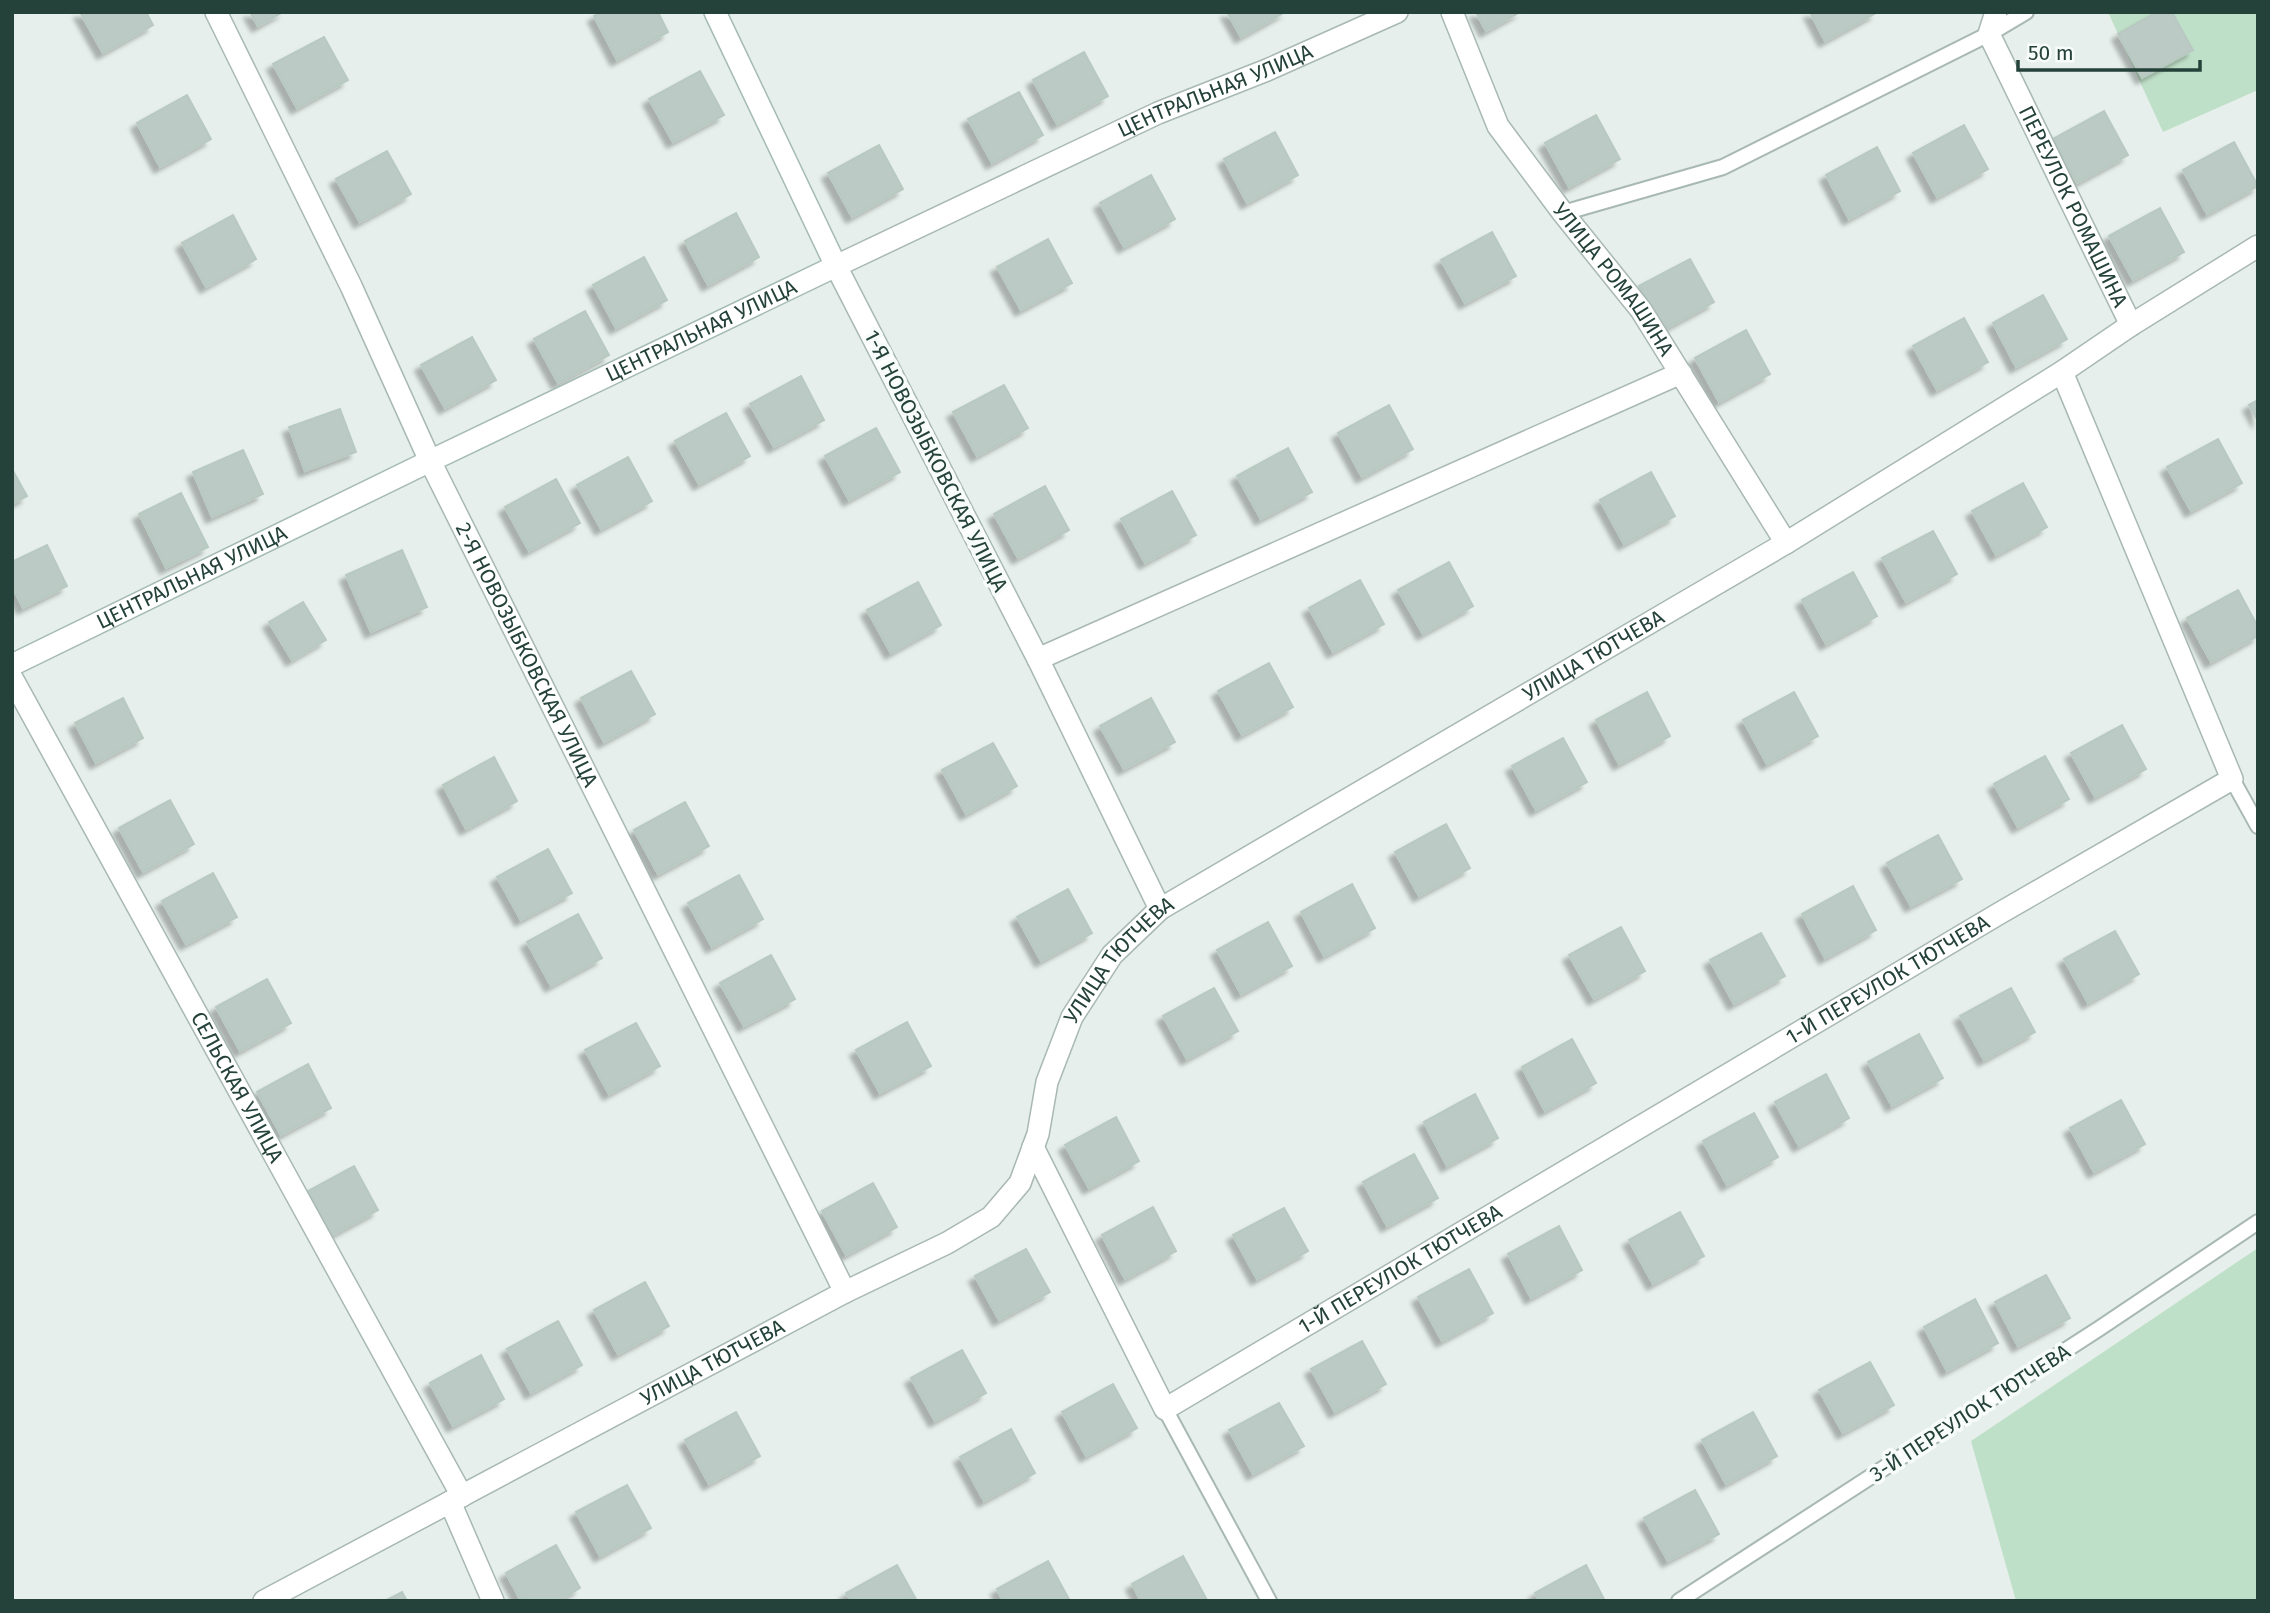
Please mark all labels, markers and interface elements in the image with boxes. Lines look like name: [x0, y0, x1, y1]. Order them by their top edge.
scale bar: [2018, 28, 2200, 72]
street label: ЦЕНТРАЛЬНАЯ УЛИЦА: [1114, 38, 1317, 143]
text: 50 m: [2028, 40, 2074, 66]
street label: ПЕРЕУЛОК РОМАШИНА: [2013, 101, 2133, 312]
street label: УЛИЦА РОМАШИНА: [1547, 198, 1679, 361]
street label: ЦЕНТРАЛЬНАЯ УЛИЦА: [601, 274, 801, 388]
street label: 1-Я НОВОЗЫБКОВСКАЯ УЛИЦА: [858, 326, 1014, 596]
street label: 2-Я НОВОЗЫБКОВСКАЯ УЛИЦА: [450, 518, 604, 791]
street label: ЦЕНТРАЛЬНАЯ УЛИЦА: [92, 520, 291, 635]
street label: УЛИЦА ТЮТЧЕВА: [1518, 604, 1669, 707]
street label: УЛИЦА ТЮТЧЕВА: [1058, 891, 1178, 1029]
street label: 1-Й ПЕРЕУЛОК ТЮТЧЕВА: [1781, 909, 1994, 1050]
street label: СЕЛЬСКАЯ УЛИЦА: [185, 1007, 289, 1167]
street label: 1-Й ПЕРЕУЛОК ТЮТЧЕВА: [1294, 1199, 1507, 1340]
street label: УЛИЦА ТЮТЧЕВА: [636, 1314, 789, 1411]
street label: 3-Й ПЕРЕУЛОК ТЮТЧЕВА: [1865, 1338, 2075, 1488]

